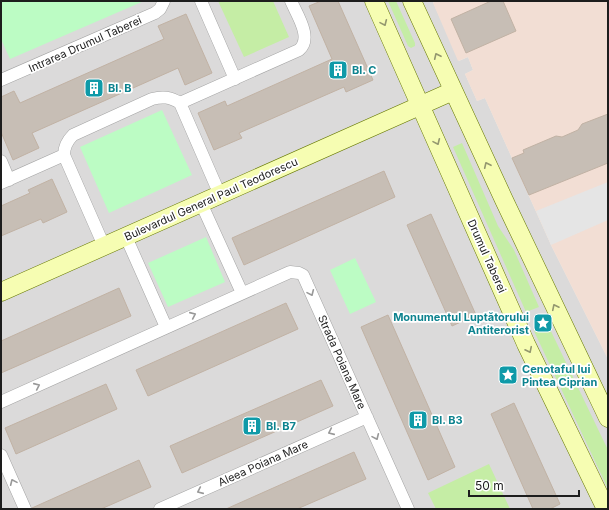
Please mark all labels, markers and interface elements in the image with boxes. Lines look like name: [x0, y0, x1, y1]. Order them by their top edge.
street label: Intrarea Drumul Taberei: [26, 13, 144, 75]
one-way arrow: [379, 19, 387, 26]
one-way arrow: [434, 52, 442, 60]
building icon: Bl. C: [327, 59, 349, 81]
place label: Bl. C: [352, 63, 376, 77]
building icon: Bl. B: [83, 77, 105, 99]
place label: Bl. B: [108, 81, 131, 95]
one-way arrow: [432, 138, 440, 145]
street label: Bulevardul General Paul Teodorescu: [122, 154, 300, 244]
one-way arrow: [484, 161, 492, 169]
street label: Drumul Taberei: [465, 217, 509, 295]
one-way arrow: [306, 288, 314, 296]
one-way arrow: [552, 304, 560, 311]
place label: Monumentul Luptătorului Antiterorist: [393, 310, 529, 337]
one-way arrow: [189, 312, 197, 320]
place icon: Monumentul Luptătorului Antiterorist: [532, 312, 554, 334]
street label: Strada Poiana Mare: [315, 313, 369, 411]
one-way arrow: [524, 346, 532, 353]
place label: Cenotaful lui Pintea Ciprian: [522, 362, 598, 389]
place icon: Cenotaful lui Pintea Ciprian: [497, 364, 519, 386]
one-way arrow: [32, 383, 40, 391]
building icon: Bl. B3: [407, 409, 429, 431]
place label: Bl. B3: [432, 413, 463, 427]
building icon: Bl. B7: [241, 415, 263, 437]
place label: Bl. B7: [266, 419, 296, 433]
one-way arrow: [328, 428, 335, 436]
one-way arrow: [371, 432, 379, 440]
street label: Aleea Poiana Mare: [216, 437, 310, 489]
scale bar: [469, 472, 579, 498]
text: 50 m: [475, 478, 504, 493]
one-way arrow: [10, 479, 18, 486]
one-way arrow: [196, 486, 204, 494]

